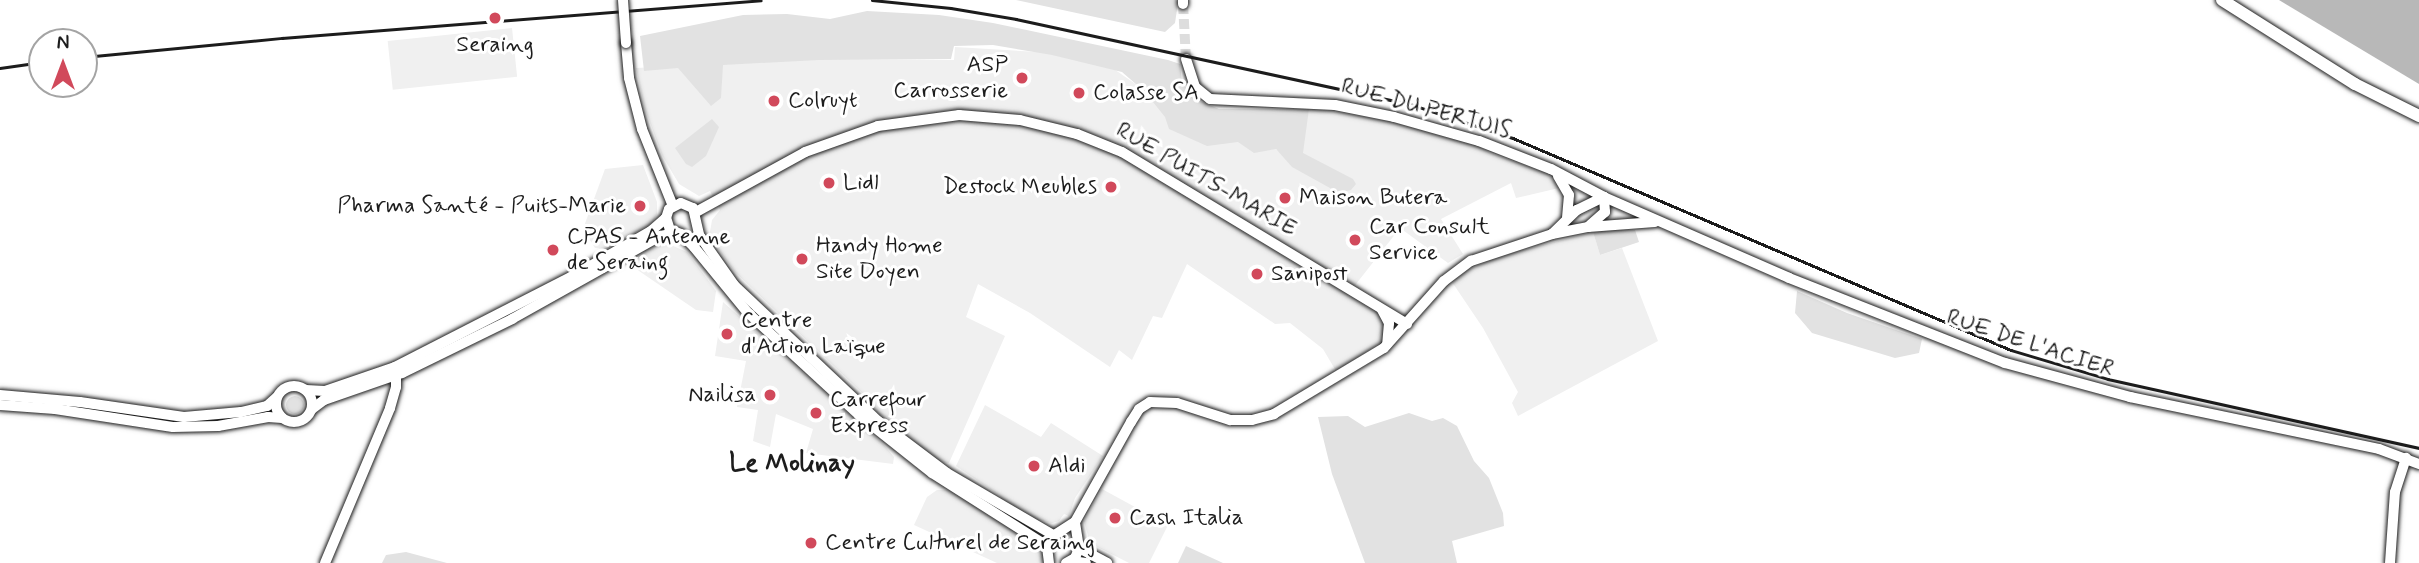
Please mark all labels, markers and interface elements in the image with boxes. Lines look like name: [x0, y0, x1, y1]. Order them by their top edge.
marker: Seraing: [485, 8, 505, 28]
north arrow: [28, 28, 98, 98]
text: N: [57, 31, 69, 56]
place label: Seraing: [456, 31, 534, 59]
place label: ASP Carrosserie: [893, 51, 1008, 105]
marker: ASP Carrosserie: [1014, 70, 1030, 86]
street label: RUE DU PERTUIS: [1337, 73, 1515, 145]
place label: Colasse SA: [1093, 79, 1200, 107]
marker: Colasse SA: [1071, 85, 1087, 101]
place label: Colruyt: [788, 87, 858, 115]
marker: Colruyt: [766, 93, 782, 109]
street label: RUE PUITS-MARIE: [1110, 116, 1302, 244]
place label: Lidl: [843, 169, 879, 197]
place label: Destock Meubles: [939, 173, 1097, 201]
marker: Lidl: [821, 175, 837, 191]
marker: Destock Meubles: [1103, 179, 1119, 195]
place label: Maison Butera: [1299, 184, 1447, 212]
marker: Maison Butera: [1277, 190, 1293, 206]
place label: Pharma Santé - Puits-Marie: [345, 192, 626, 220]
marker: Pharma Santé - Puits-Marie: [632, 198, 648, 214]
place label: Car Consult Service: [1369, 213, 1483, 267]
place label: CPAS - Antenne de Seraing: [567, 223, 730, 277]
place label: Handy Home Site Doyen: [816, 232, 942, 286]
marker: Car Consult Service: [1347, 232, 1363, 248]
marker: CPAS - Antenne de Seraing: [545, 242, 561, 258]
marker: Handy Home Site Doyen: [794, 251, 810, 267]
place label: Sanipost: [1271, 260, 1348, 288]
marker: Sanipost: [1249, 266, 1265, 282]
street label: RUE DE L'ACIER: [1942, 304, 2118, 384]
place label: Centre d'Action Laïque: [741, 307, 885, 361]
marker: Centre d'Action Laïque: [719, 326, 735, 342]
place label: Nailisa: [688, 381, 756, 409]
place label: Carrefour Express: [830, 386, 926, 440]
marker: Nailisa: [762, 387, 778, 403]
marker: Carrefour Express: [808, 405, 824, 421]
district label: Le Molinay: [730, 449, 854, 481]
place label: Aldi: [1048, 452, 1086, 480]
marker: Aldi: [1026, 458, 1042, 474]
place label: Cash Italia: [1129, 504, 1244, 532]
marker: Cash Italia: [1107, 510, 1123, 526]
place label: Centre Culturel de Seraing: [825, 529, 1095, 557]
marker: Centre Culturel de Seraing: [803, 535, 819, 551]

